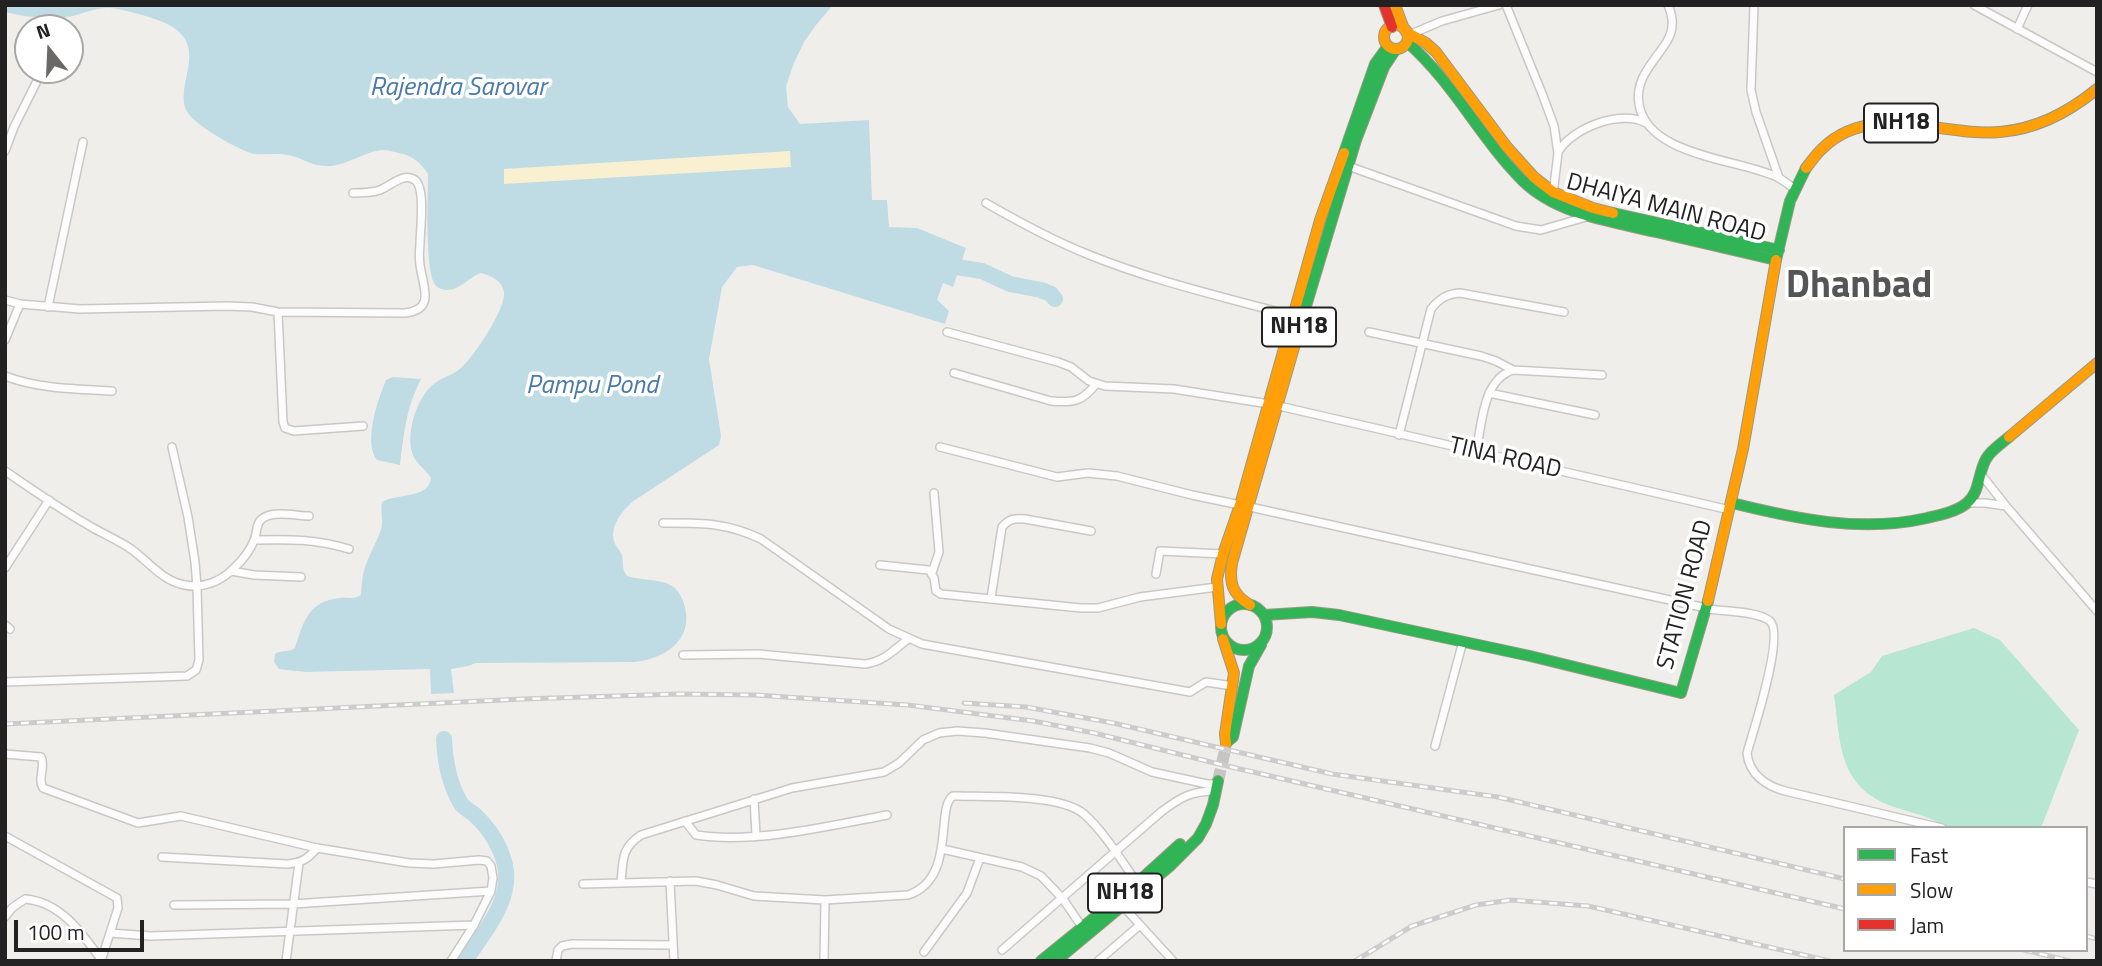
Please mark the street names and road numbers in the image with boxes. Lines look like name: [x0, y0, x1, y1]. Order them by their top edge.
road number: NH18: [1864, 104, 1938, 142]
street label: DHAIYA MAIN ROAD: [1563, 169, 1769, 249]
road number: NH18: [1262, 308, 1336, 346]
street label: TINA ROAD: [1446, 432, 1564, 486]
street label: STATION ROAD: [1652, 517, 1720, 673]
road number: NH18: [1088, 874, 1162, 912]

